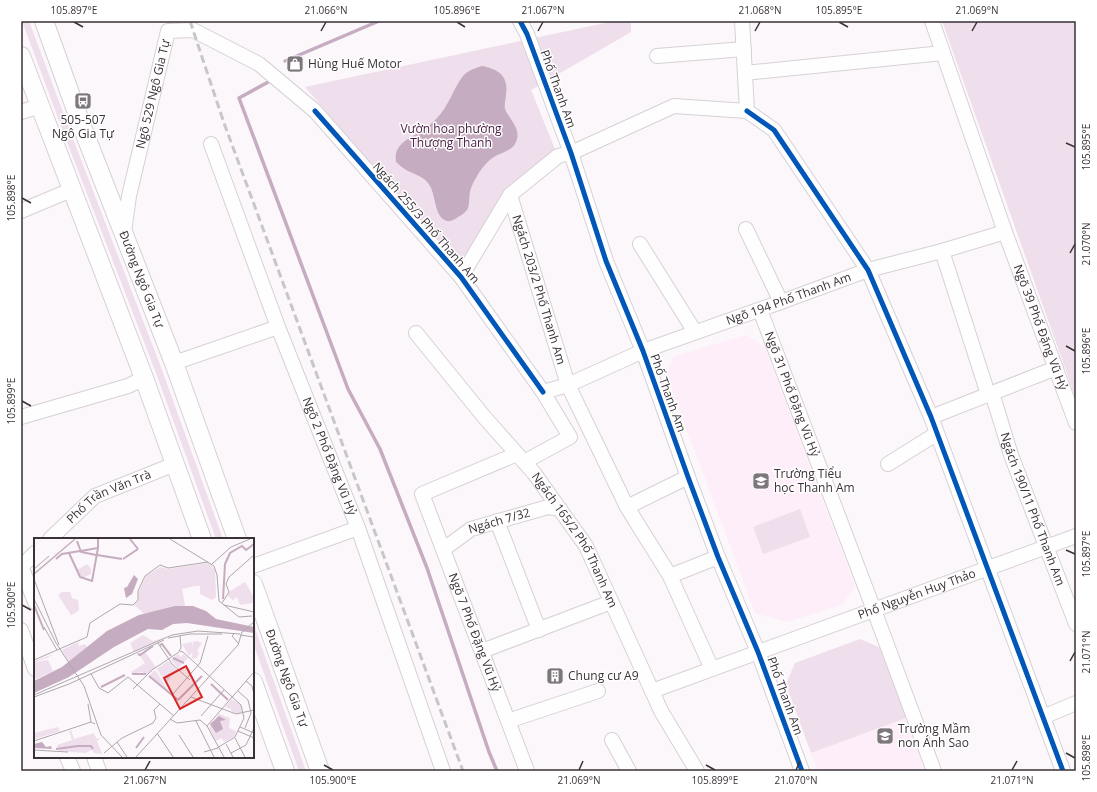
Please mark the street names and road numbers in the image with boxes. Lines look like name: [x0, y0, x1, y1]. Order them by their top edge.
street label: Ngõ 529 Ngô Gia Tự: [131, 37, 174, 150]
street label: Phố Thanh Am: [536, 47, 580, 130]
street label: Ngách 255/3 Phố Thanh Am: [369, 158, 484, 287]
street label: Ngách 203/2 Phố Thanh Am: [509, 213, 570, 366]
street label: Đường Ngô Gia Tự: [115, 228, 169, 331]
street label: Ngõ 39 Phố Đặng Vũ Hỷ: [1010, 262, 1072, 393]
street label: Ngõ 194 Phố Thanh Am: [724, 268, 853, 329]
street label: Ngõ 31 Phố Đặng Vũ Hỷ: [761, 329, 824, 460]
street label: Phố Thanh Am: [646, 351, 690, 434]
street label: Ngõ 2 Phố Đặng Vũ Hỷ: [299, 395, 361, 519]
street label: Ngách 190/11 Phố Thanh Am: [997, 430, 1069, 588]
street label: Phố Trần Văn Trà: [63, 465, 153, 527]
street label: Ngách 165/2 Phố Thanh Am: [528, 469, 622, 610]
street label: Ngách 7/32: [466, 504, 532, 537]
street label: Phố Nguyễn Huy Thảo: [855, 564, 978, 623]
street label: Ngõ 7 Phố Đặng Vũ Hỷ: [445, 570, 505, 695]
street label: Đường Ngô Gia Tự: [262, 627, 313, 730]
street label: Phố Thanh Am: [763, 654, 807, 737]

